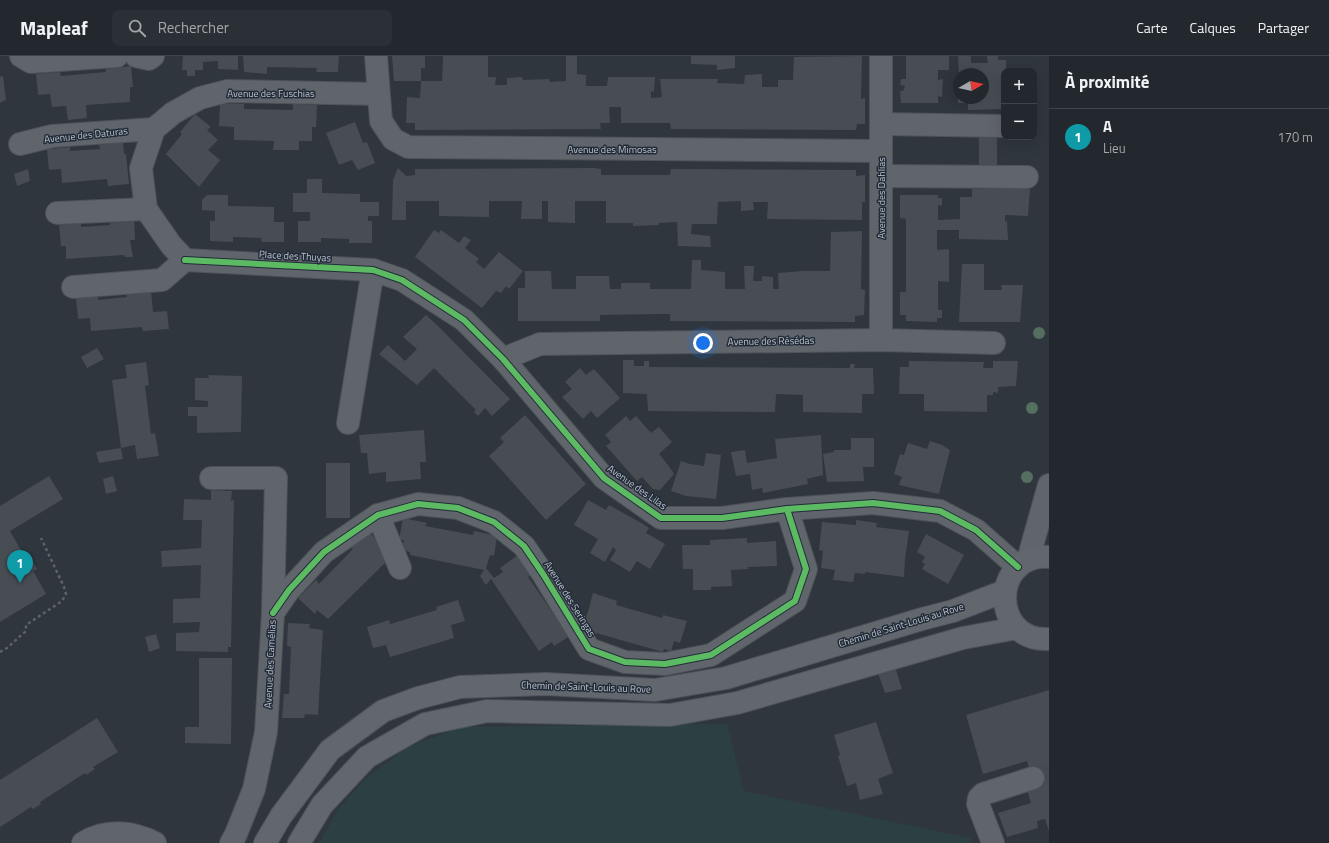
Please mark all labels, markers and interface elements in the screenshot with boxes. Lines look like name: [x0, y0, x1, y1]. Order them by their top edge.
search box: [112, 10, 392, 46]
text: Mapleaf: [20, 13, 88, 42]
text: Rechercher: [158, 16, 229, 39]
icon: search: [126, 17, 148, 39]
text: Carte: [1136, 17, 1168, 38]
text: Calques: [1190, 17, 1236, 38]
text: Partager: [1258, 17, 1309, 38]
north arrow: [953, 68, 989, 104]
map controls: [1001, 68, 1037, 140]
button: +: [1001, 68, 1037, 104]
text: À proximité: [1065, 69, 1149, 95]
street label: Avenue des Fuschias: [227, 86, 315, 101]
button: −: [1001, 104, 1037, 140]
text: A: [1103, 115, 1112, 138]
street label: Avenue des Daturas: [43, 123, 129, 147]
text: 1: [1074, 127, 1082, 147]
text: 170 m: [1277, 127, 1313, 147]
text: Lieu: [1103, 138, 1126, 158]
street label: Avenue des Mimosas: [567, 142, 657, 157]
street label: Avenue des Dahlias: [874, 157, 889, 239]
street label: Place des Thuyas: [258, 247, 332, 265]
your location: [693, 333, 713, 353]
street label: Avenue des Résédas: [728, 333, 815, 349]
street label: Avenue des Lilas: [604, 461, 670, 513]
pin: 1: [7, 550, 33, 583]
street label: Avenue des Seringas: [541, 558, 600, 640]
street label: Chemin de Saint-Louis au Rove: [837, 599, 965, 651]
street label: Avenue des Camélias: [260, 619, 280, 709]
street label: Chemin de Saint-Louis au Rove: [521, 677, 651, 697]

